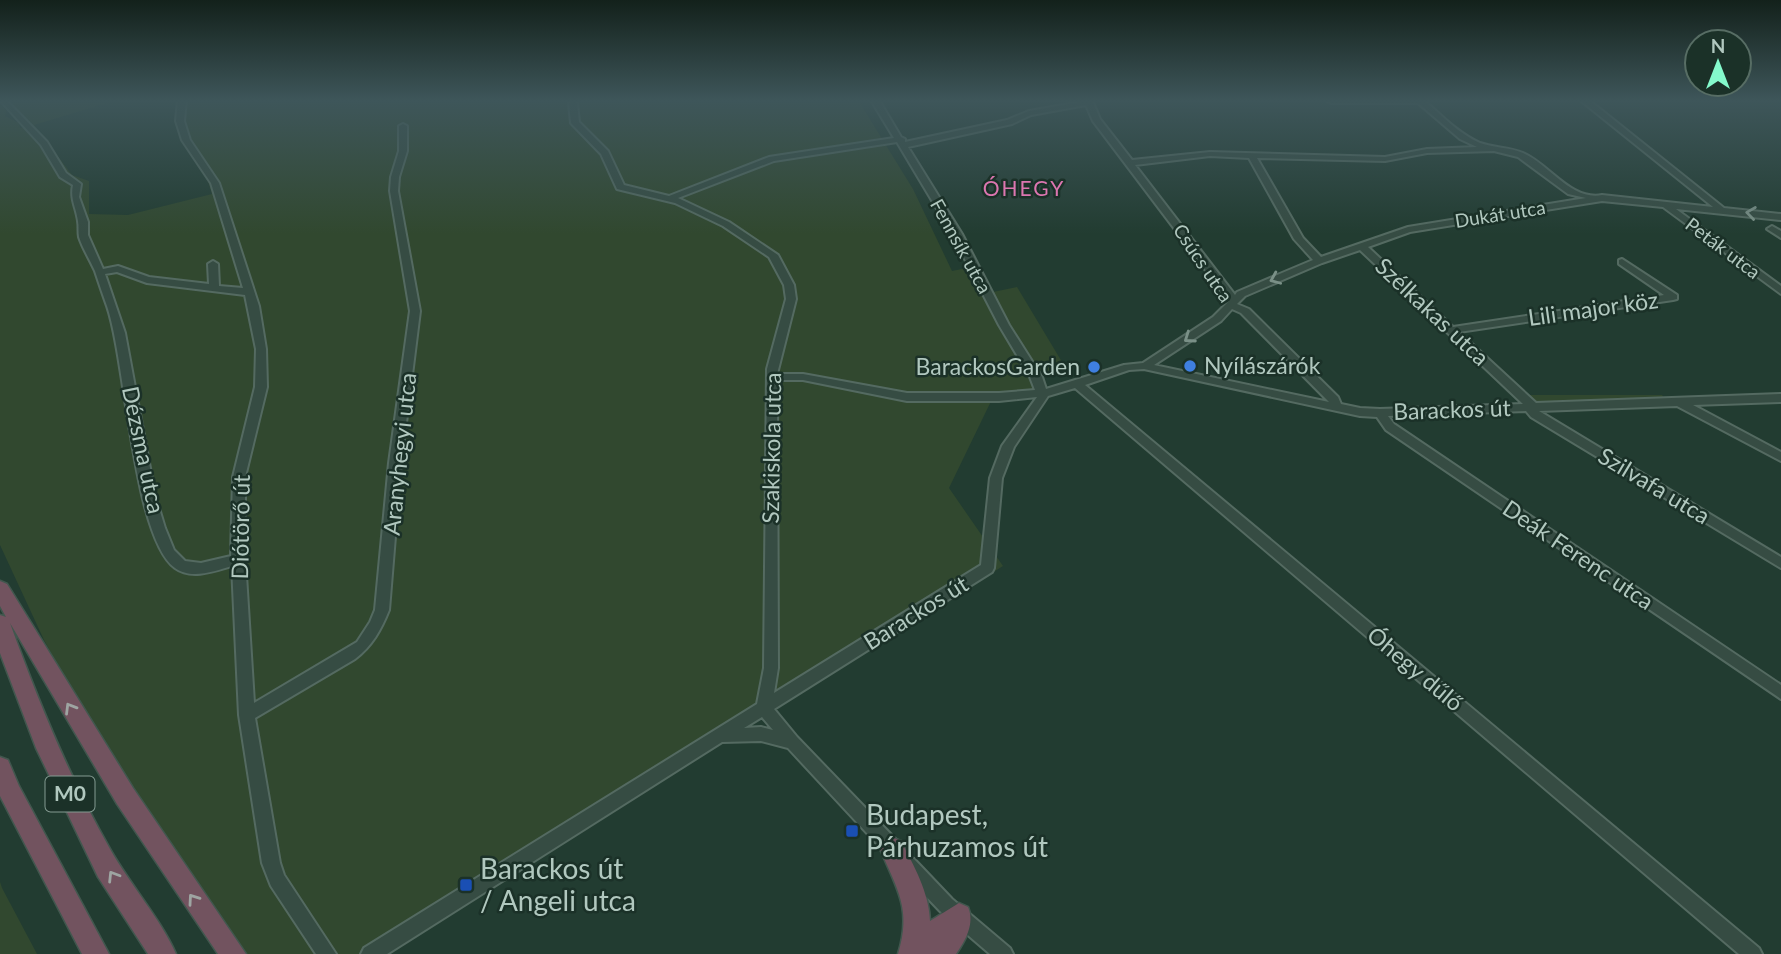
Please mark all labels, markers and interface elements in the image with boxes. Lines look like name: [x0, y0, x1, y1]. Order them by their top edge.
north arrow: [1683, 28, 1753, 98]
text: N: [1711, 34, 1725, 57]
district label: ÓHEGY: [983, 175, 1065, 200]
street label: Fennsík utca: [926, 194, 997, 297]
street label: Dukát utca: [1453, 195, 1547, 232]
one-way arrow: [1745, 206, 1756, 221]
street label: Peták utca: [1681, 212, 1765, 283]
street label: Csúcs utca: [1169, 219, 1238, 306]
street label: Szélkakas utca: [1370, 251, 1495, 371]
one-way arrow: [1270, 271, 1282, 285]
street label: Lili major köz: [1526, 285, 1660, 331]
one-way arrow: [1184, 330, 1197, 342]
place label: Nyílászárók: [1204, 351, 1321, 379]
place label: BarackosGarden: [916, 352, 1080, 380]
marker: Nyílászárók: [1182, 358, 1198, 374]
marker: BarackosGarden: [1086, 359, 1102, 375]
street label: Aranyhegyi utca: [377, 371, 421, 536]
street label: Szakiskola utca: [756, 372, 786, 524]
street label: Dézsma utca: [117, 384, 171, 516]
street label: Barackos út: [1393, 393, 1512, 425]
street label: Szilvafa utca: [1594, 441, 1715, 529]
street label: Diótörő út: [225, 474, 255, 580]
street label: Deák Ferenc utca: [1498, 493, 1659, 615]
street label: Barackos út: [858, 569, 973, 655]
street label: Óhegy dűlő: [1362, 620, 1469, 716]
one-way arrow: [65, 702, 78, 715]
road number: M0: [46, 776, 94, 812]
place label: Budapest, Párhuzamos út: [866, 797, 1048, 863]
marker: Budapest, Párhuzamos út: [844, 823, 860, 839]
place label: Barackos út / Angeli utca: [480, 851, 636, 917]
one-way arrow: [108, 871, 121, 884]
marker: Barackos út / Angeli utca: [458, 877, 474, 893]
one-way arrow: [189, 894, 201, 907]

